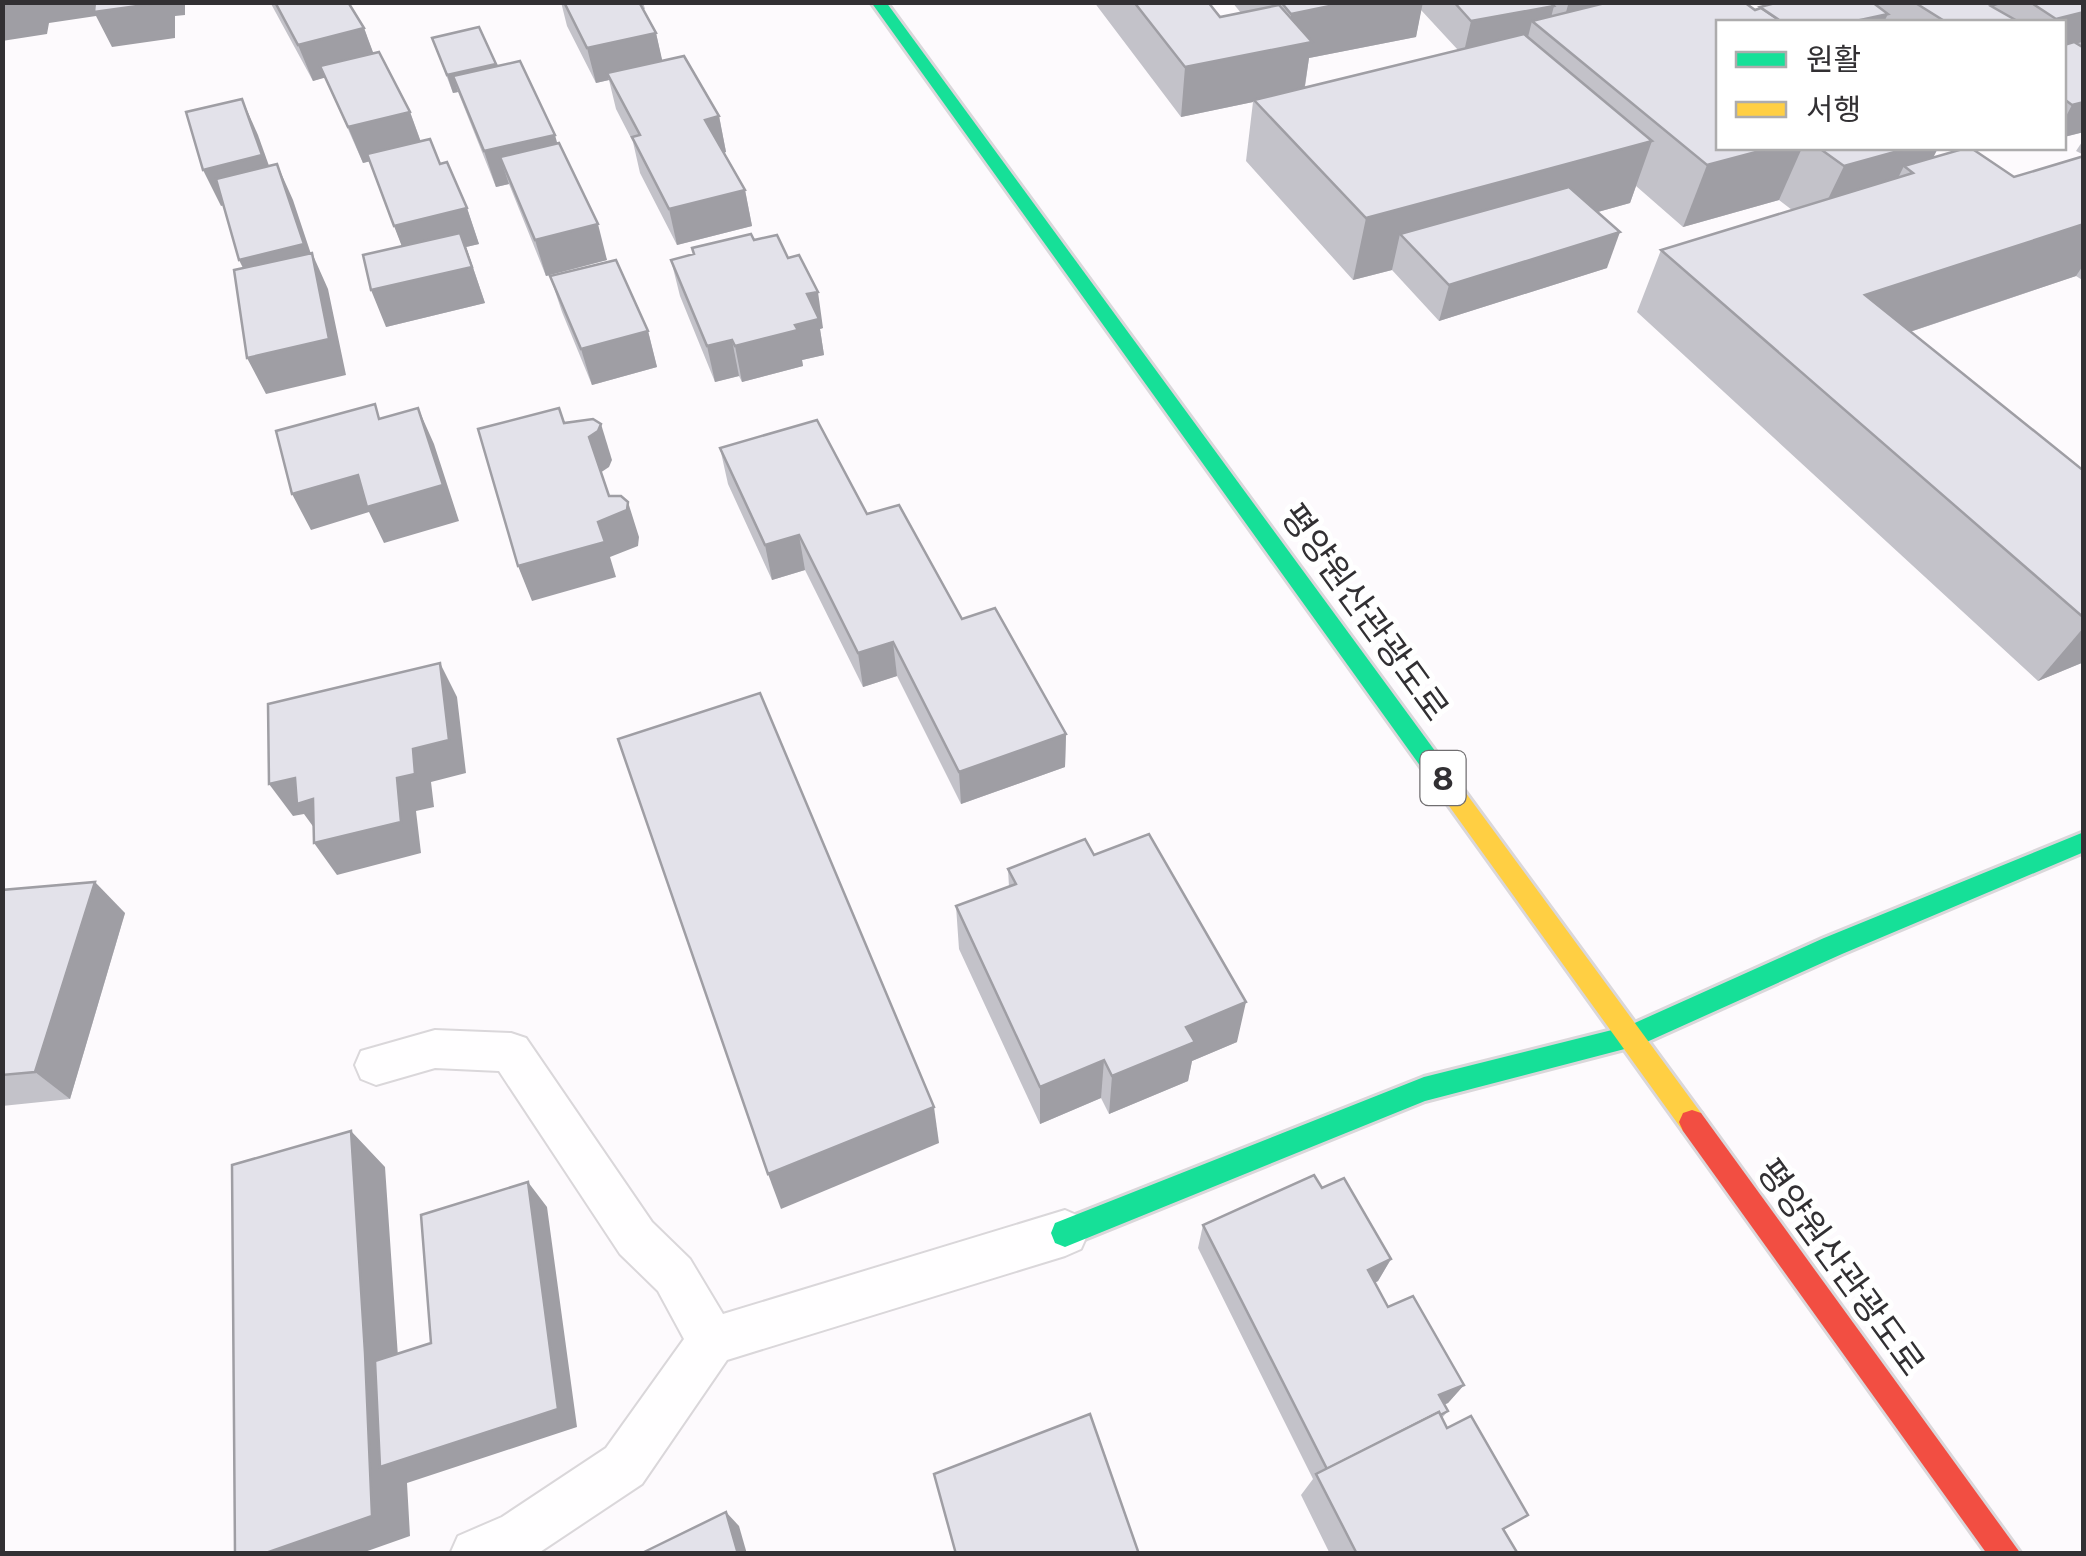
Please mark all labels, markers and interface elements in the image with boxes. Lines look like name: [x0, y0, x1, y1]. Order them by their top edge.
legend: [1716, 20, 2066, 150]
text: 원활: [1806, 41, 1861, 77]
text: 서행: [1806, 91, 1861, 127]
street label: 평양원산관광도로: [1273, 496, 1457, 728]
road number: 8: [1420, 751, 1466, 805]
street label: 평양원산관광도로: [1749, 1151, 1933, 1383]

